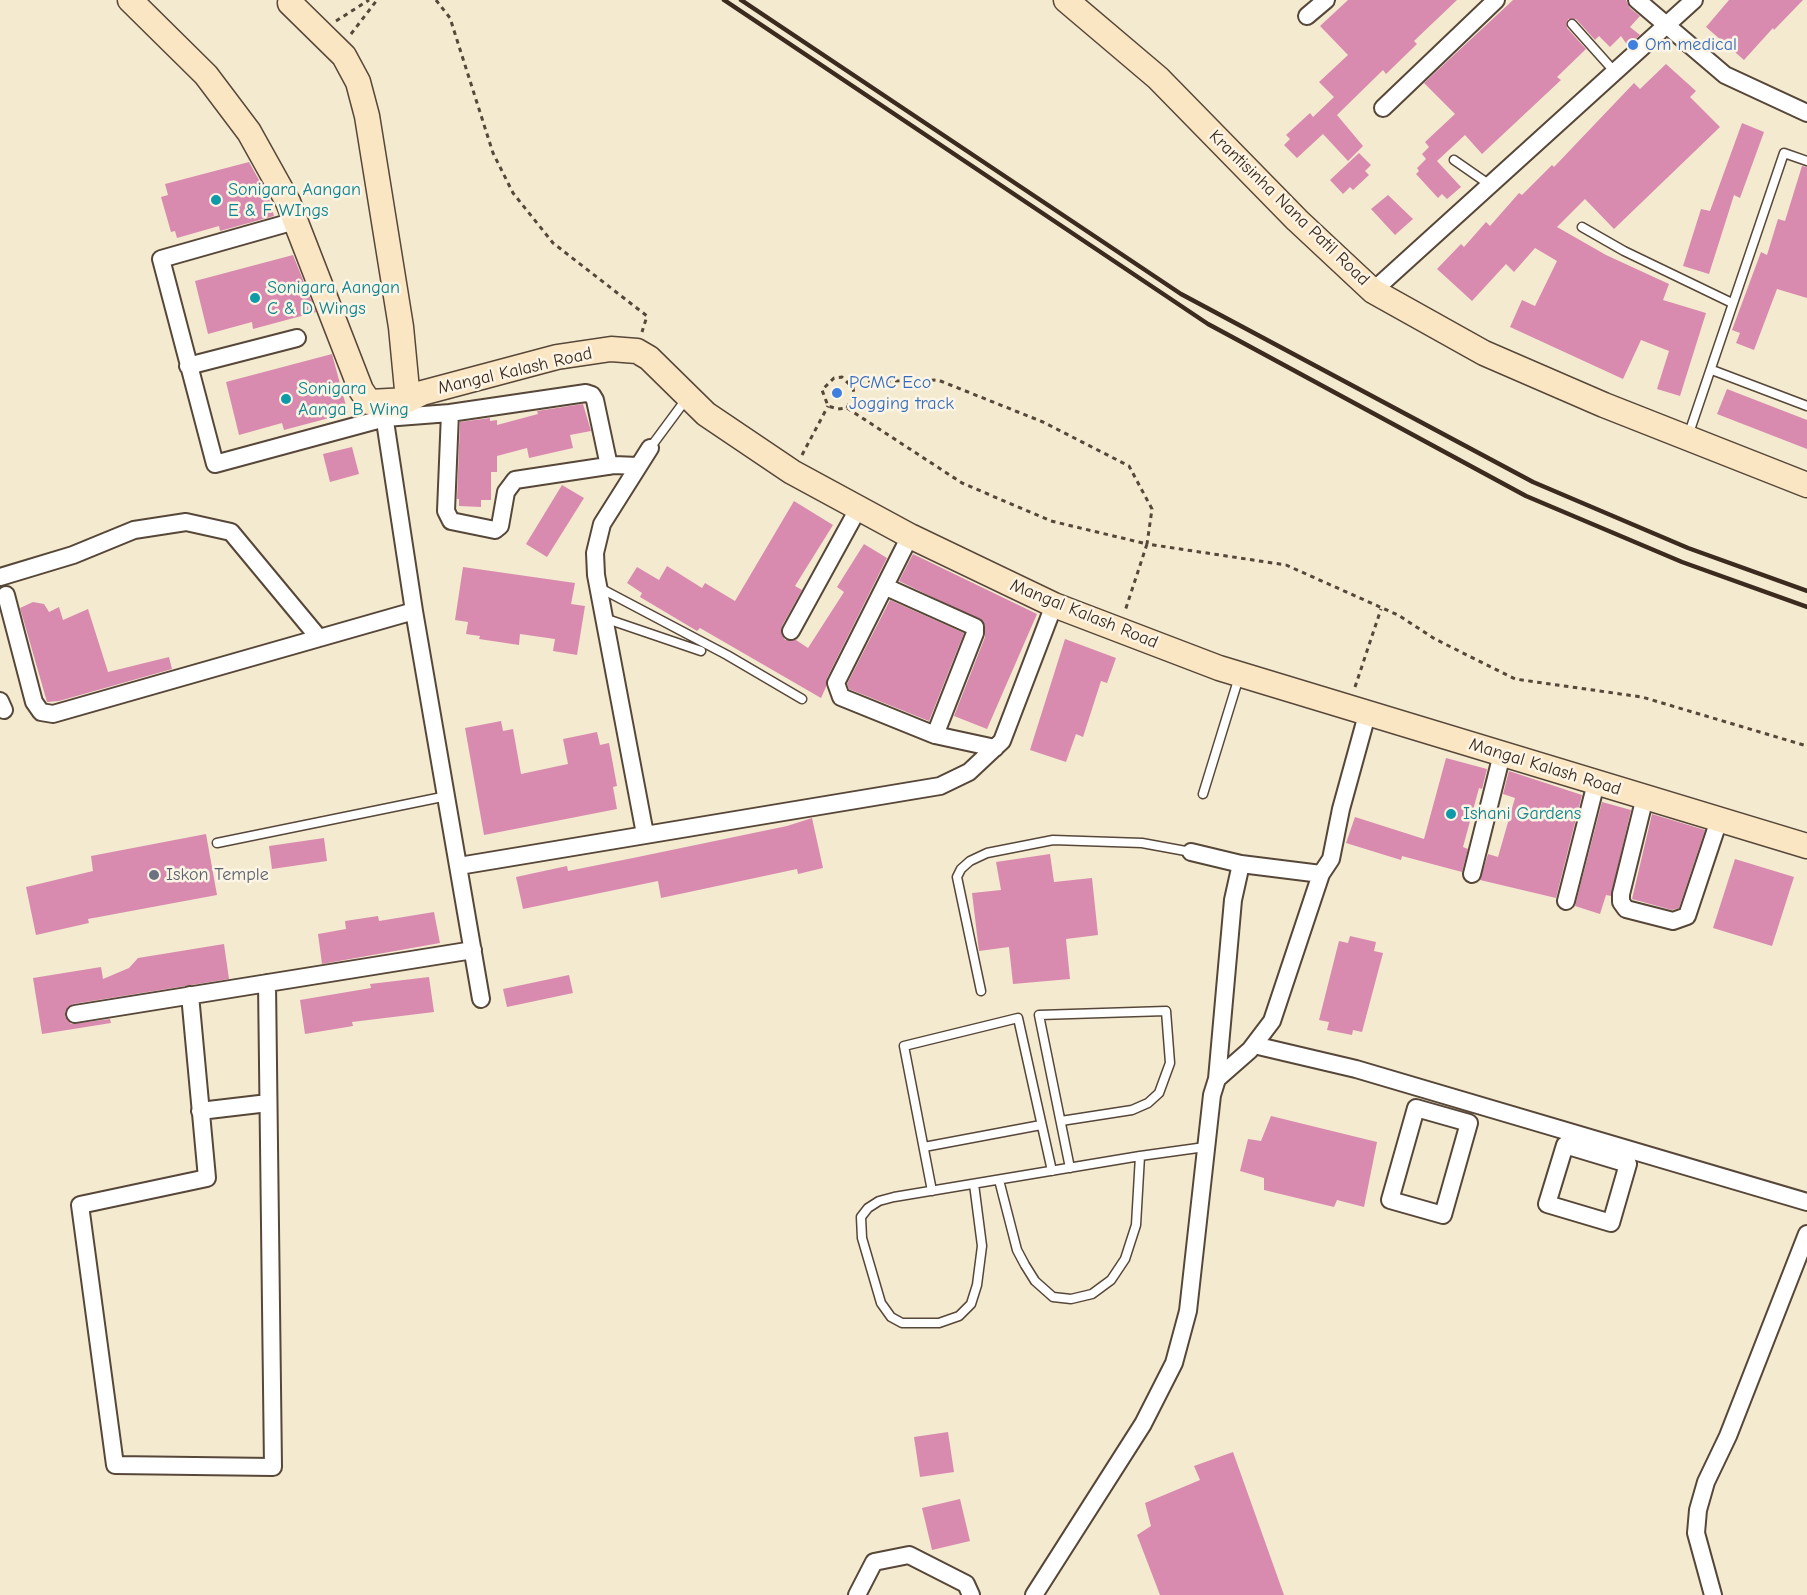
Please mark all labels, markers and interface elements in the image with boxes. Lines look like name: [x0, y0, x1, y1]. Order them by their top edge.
place label: Om medical: [1645, 34, 1737, 56]
marker: Om medical: [1626, 38, 1640, 52]
street label: Krantisinha Nana Patil Road: [1204, 126, 1374, 290]
place label: Sonigara Aangan E & F WIngs: [228, 179, 361, 222]
marker: Sonigara Aangan E & F WIngs: [209, 193, 223, 207]
place label: Sonigara Aangan C & D Wings: [267, 277, 400, 320]
marker: Sonigara Aangan C & D Wings: [248, 291, 262, 305]
street label: Mangal Kalash Road: [436, 343, 594, 399]
place label: PCMC Eco Jogging track: [849, 372, 954, 415]
place label: Sonigara Aanga B Wing: [298, 378, 409, 420]
marker: PCMC Eco Jogging track: [830, 386, 844, 400]
marker: Sonigara Aanga B Wing: [279, 392, 293, 406]
street label: Mangal Kalash Road: [1007, 574, 1161, 654]
street label: Mangal Kalash Road: [1466, 734, 1624, 800]
place label: Ishani Gardens: [1463, 803, 1581, 825]
marker: Ishani Gardens: [1444, 807, 1458, 821]
place label: Iskon Temple: [166, 864, 269, 886]
marker: Iskon Temple: [147, 868, 161, 882]

